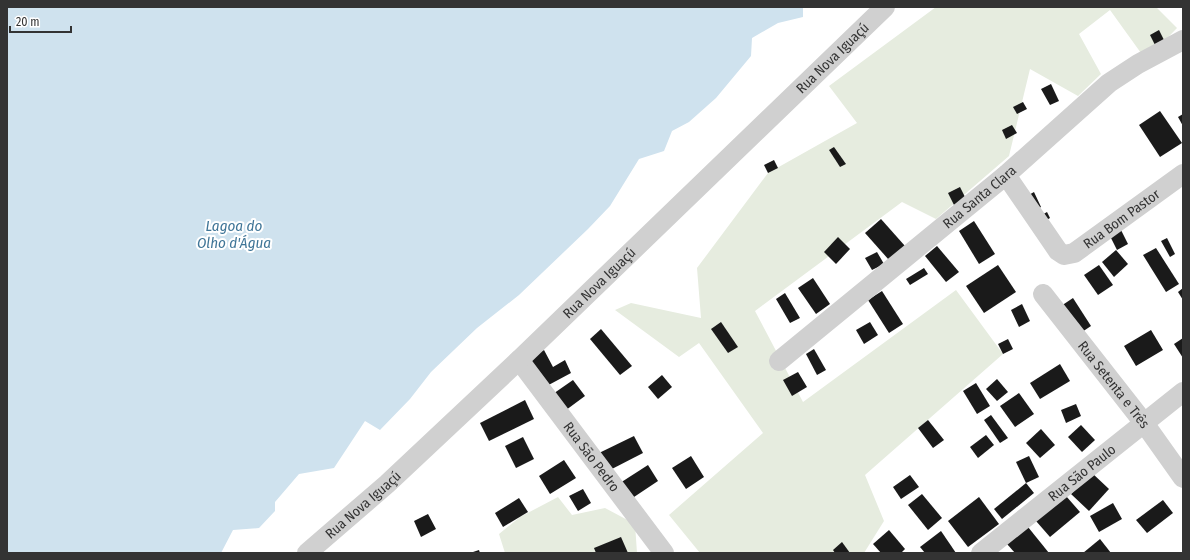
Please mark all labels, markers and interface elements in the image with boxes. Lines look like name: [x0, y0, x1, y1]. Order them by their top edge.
scale bar: [10, 8, 71, 34]
text: 20 m: [16, 15, 40, 29]
street label: Rua Nova Iguaçú: [792, 19, 872, 97]
street label: Rua Santa Clara: [939, 162, 1020, 232]
street label: Rua Bom Pastor: [1080, 185, 1163, 252]
water label: Lagoa do Olho d'Água: [197, 217, 271, 252]
street label: Rua Nova Iguaçú: [559, 244, 639, 322]
street label: Rua Setenta e Três: [1075, 338, 1153, 431]
street label: Rua São Pedro: [560, 419, 623, 495]
street label: Rua São Paulo: [1045, 441, 1119, 505]
street label: Rua Nova Iguaçú: [322, 467, 404, 542]

